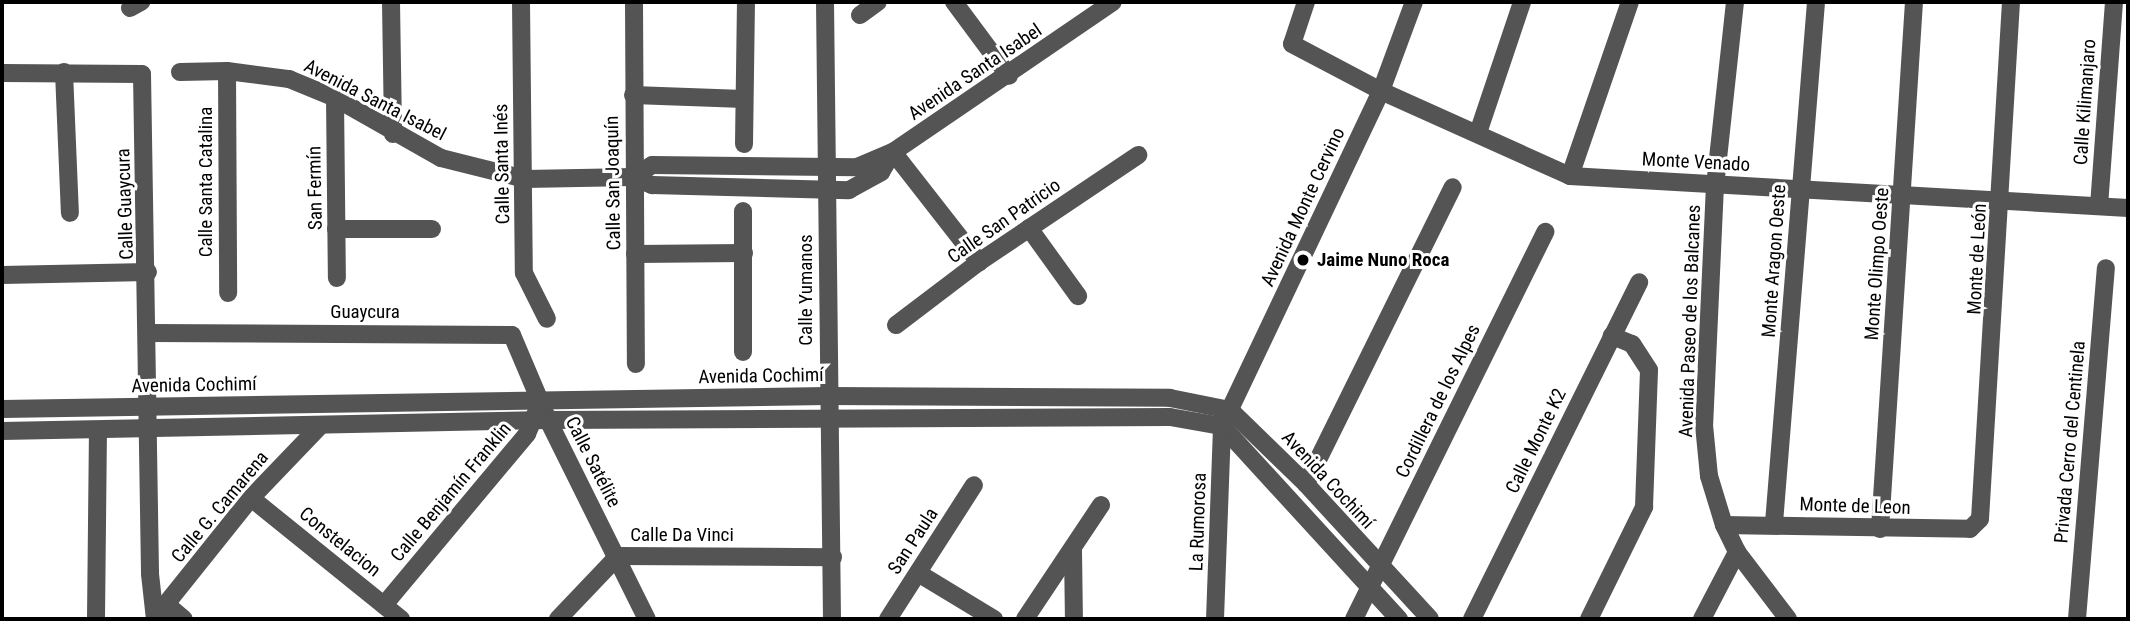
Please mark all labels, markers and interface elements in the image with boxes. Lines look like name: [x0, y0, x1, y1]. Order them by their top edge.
street label: Avenida Santa Isabel: [904, 19, 1046, 125]
street label: Calle Kilimanjaro: [2069, 38, 2101, 166]
street label: Avenida Santa Isabel: [300, 54, 450, 146]
street label: Calle Santa Inés: [490, 103, 514, 225]
street label: Calle Santa Catalina: [195, 107, 217, 257]
street label: Calle San Joaquín: [600, 116, 626, 250]
street label: Avenida Monte Cervino: [1256, 124, 1350, 290]
street label: San Fermín: [303, 146, 327, 230]
street label: Calle Guaycura: [112, 148, 138, 260]
street label: Monte Venado: [1641, 148, 1751, 176]
street label: Calle San Patricio: [943, 174, 1065, 268]
street label: Monte Aragon Oeste: [1757, 184, 1791, 338]
street label: Monte Olimpo Oeste: [1860, 187, 1894, 341]
street label: Monte de León: [1963, 203, 1991, 315]
street label: Avenida Paseo de los Balcanes: [1675, 204, 1705, 438]
street label: Calle Yumanos: [795, 234, 817, 346]
place label: Jaime Nuno Roca: [1317, 249, 1449, 271]
marker: Jaime Nuno Roca: [1295, 252, 1311, 268]
street label: Guaycura: [330, 301, 400, 323]
street label: Cordillera de los Alpes: [1391, 320, 1485, 482]
street label: Privada Cerro del Centinela: [2050, 340, 2090, 544]
street label: Avenida Cochimí: [698, 364, 824, 388]
street label: Avenida Cochimí: [131, 373, 257, 397]
street label: Calle Monte K2: [1501, 385, 1571, 497]
street label: Calle Satélite: [560, 413, 626, 511]
street label: Calle Benjamín Franklin: [386, 418, 516, 566]
street label: Avenida Cochimí: [1277, 426, 1379, 534]
street label: Calle G. Camarena: [167, 447, 273, 567]
street label: La Rumorosa: [1185, 472, 1211, 572]
street label: Monte de Leon: [1799, 493, 1911, 519]
street label: Constelacion: [295, 502, 385, 582]
street label: San Paula: [883, 503, 943, 579]
street label: Calle Da Vinci: [630, 524, 734, 546]

